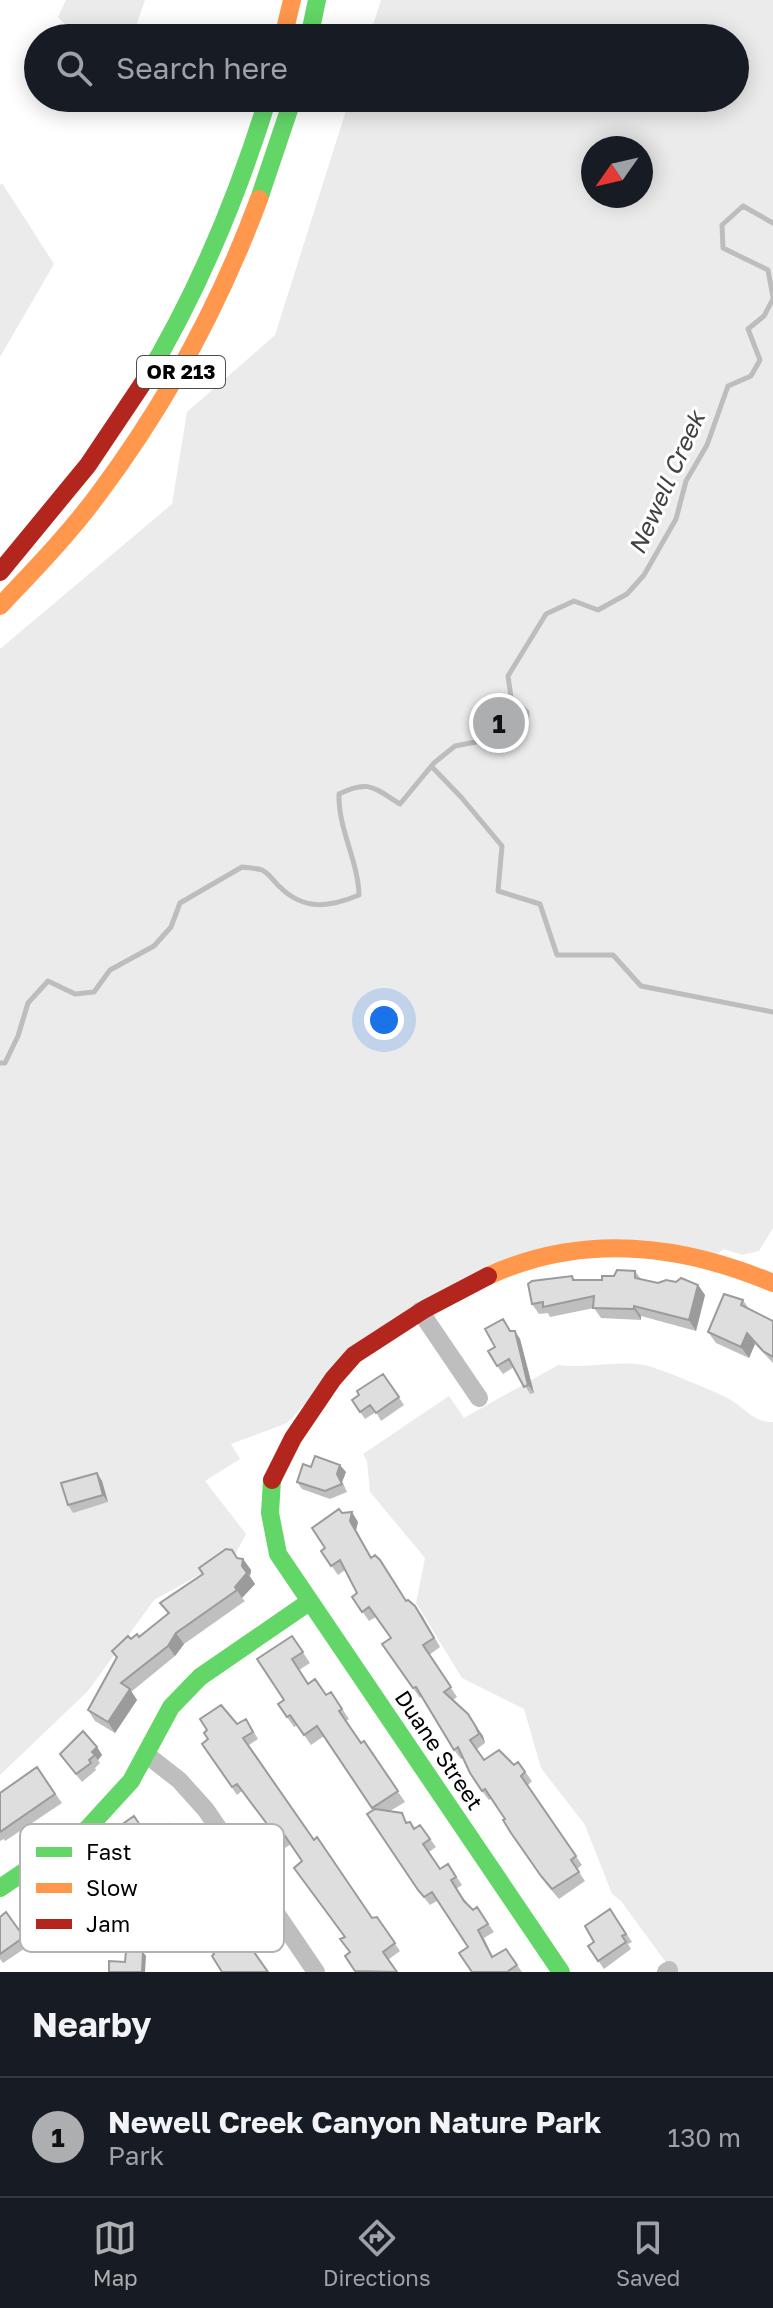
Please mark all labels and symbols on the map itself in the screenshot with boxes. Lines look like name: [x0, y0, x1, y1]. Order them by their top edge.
north arrow: [581, 136, 653, 208]
road number: OR 213: [137, 356, 225, 388]
water label: Newell Creek: [621, 404, 711, 558]
pin: 1: [473, 693, 525, 753]
your location: [364, 1000, 404, 1040]
street label: Duane Street: [390, 1685, 489, 1814]
legend: [20, 1824, 284, 1952]
text: Fast: [86, 1838, 132, 1865]
text: Slow: [86, 1874, 138, 1901]
text: Jam: [86, 1910, 130, 1937]

